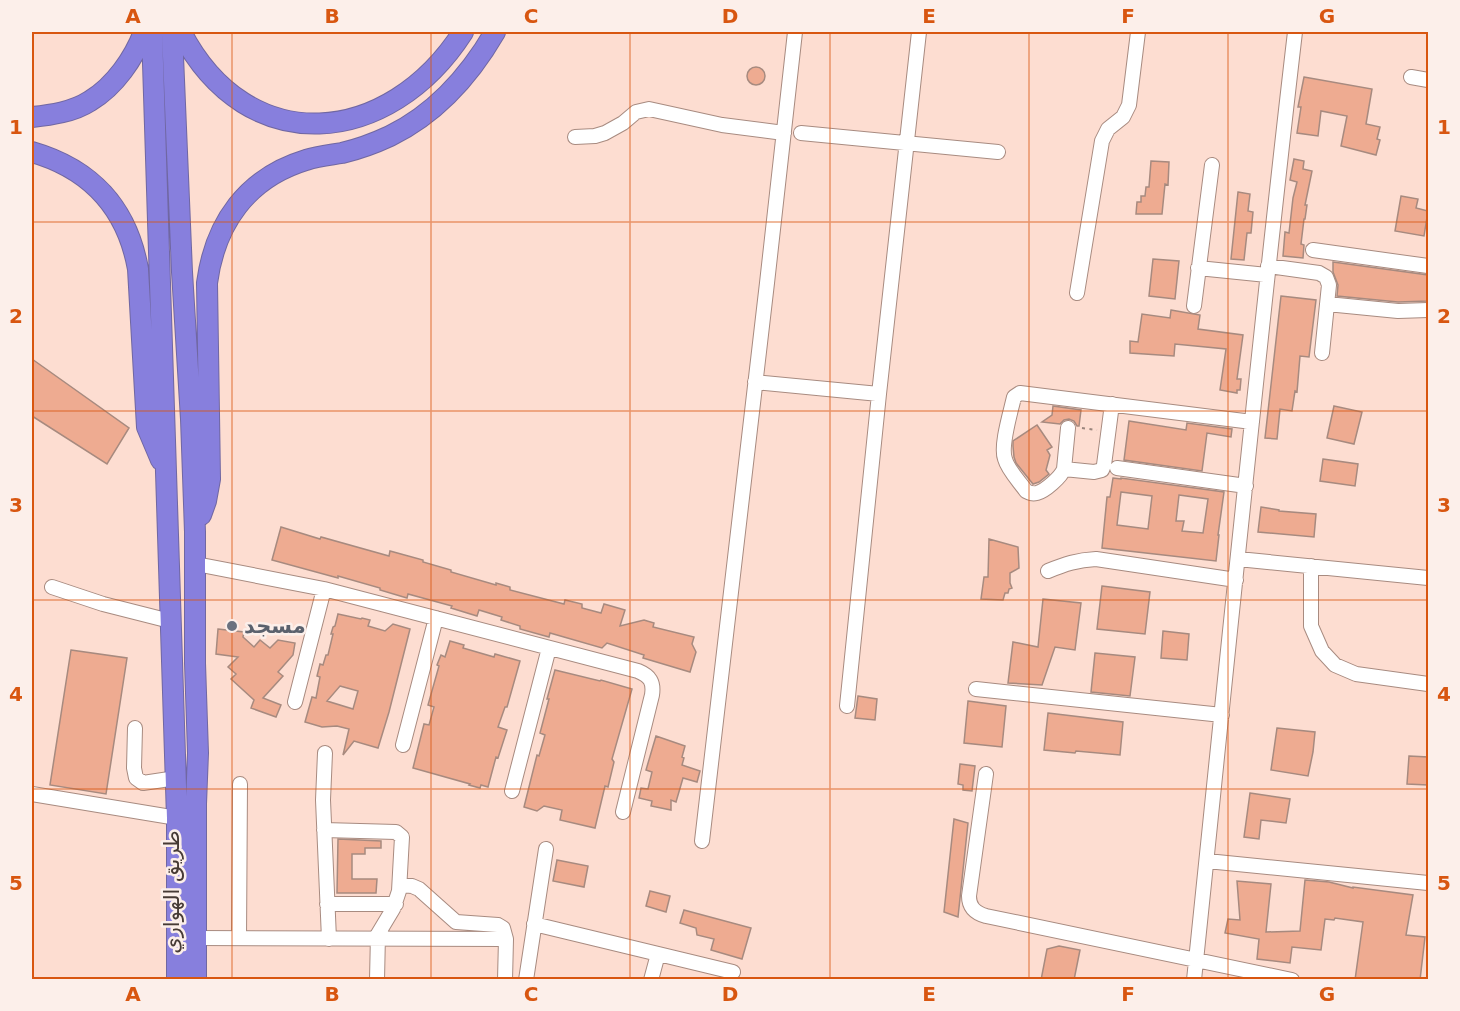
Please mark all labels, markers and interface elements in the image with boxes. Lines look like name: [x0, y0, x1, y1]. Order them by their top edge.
text: A: [125, 4, 141, 28]
text: B: [324, 4, 340, 28]
text: C: [524, 4, 538, 28]
text: D: [722, 4, 738, 28]
text: E: [922, 4, 936, 28]
text: F: [1121, 4, 1135, 28]
text: G: [1319, 4, 1335, 28]
text: 1: [9, 115, 23, 139]
text: 1: [1437, 115, 1451, 139]
text: 2: [9, 304, 23, 328]
text: 2: [1437, 304, 1451, 328]
text: 3: [9, 493, 23, 517]
text: 3: [1437, 493, 1451, 517]
place label: مسجد: [244, 614, 306, 638]
marker: مسجد: [225, 619, 239, 633]
text: 4: [9, 682, 23, 706]
text: 4: [1437, 682, 1451, 706]
street label: طريق الهواري: [160, 830, 184, 954]
text: 5: [9, 871, 23, 895]
text: 5: [1437, 871, 1451, 895]
text: A: [125, 982, 141, 1006]
text: B: [324, 982, 340, 1006]
text: C: [524, 982, 538, 1006]
text: D: [722, 982, 738, 1006]
text: E: [922, 982, 936, 1006]
text: F: [1121, 982, 1135, 1006]
text: G: [1319, 982, 1335, 1006]

